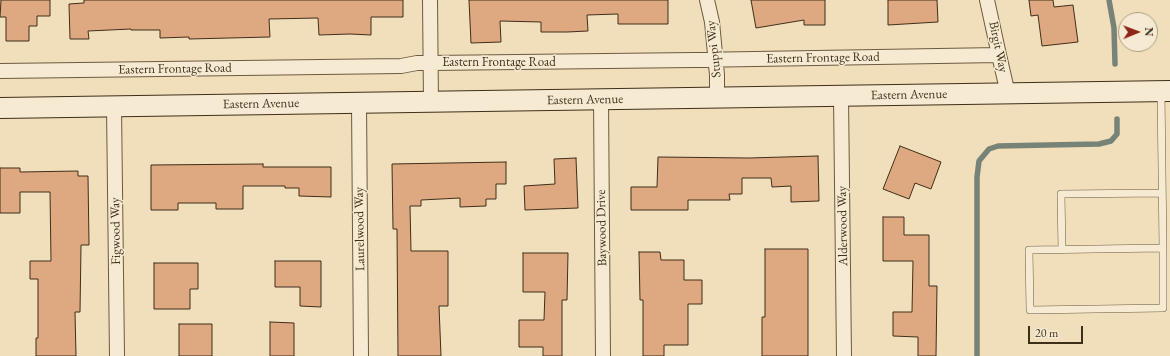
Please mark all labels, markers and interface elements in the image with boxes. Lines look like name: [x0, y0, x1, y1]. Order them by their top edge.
north arrow: [1118, 12, 1158, 52]
street label: Stuppi Way: [703, 20, 725, 78]
street label: Birgit Way: [985, 20, 1011, 74]
text: N: [1142, 27, 1156, 36]
street label: Eastern Frontage Road: [766, 49, 880, 67]
street label: Eastern Frontage Road: [442, 54, 556, 70]
street label: Eastern Frontage Road: [118, 60, 232, 78]
street label: Eastern Avenue: [871, 87, 947, 103]
street label: Eastern Avenue: [547, 92, 623, 108]
street label: Eastern Avenue: [223, 96, 299, 112]
street label: Alderwood Way: [835, 186, 851, 266]
street label: Laurelwood Way: [351, 187, 369, 271]
street label: Baywood Drive: [594, 189, 610, 267]
street label: Figwood Way: [108, 197, 124, 265]
scale bar: [1030, 318, 1085, 344]
text: 20 m: [1035, 325, 1058, 341]

